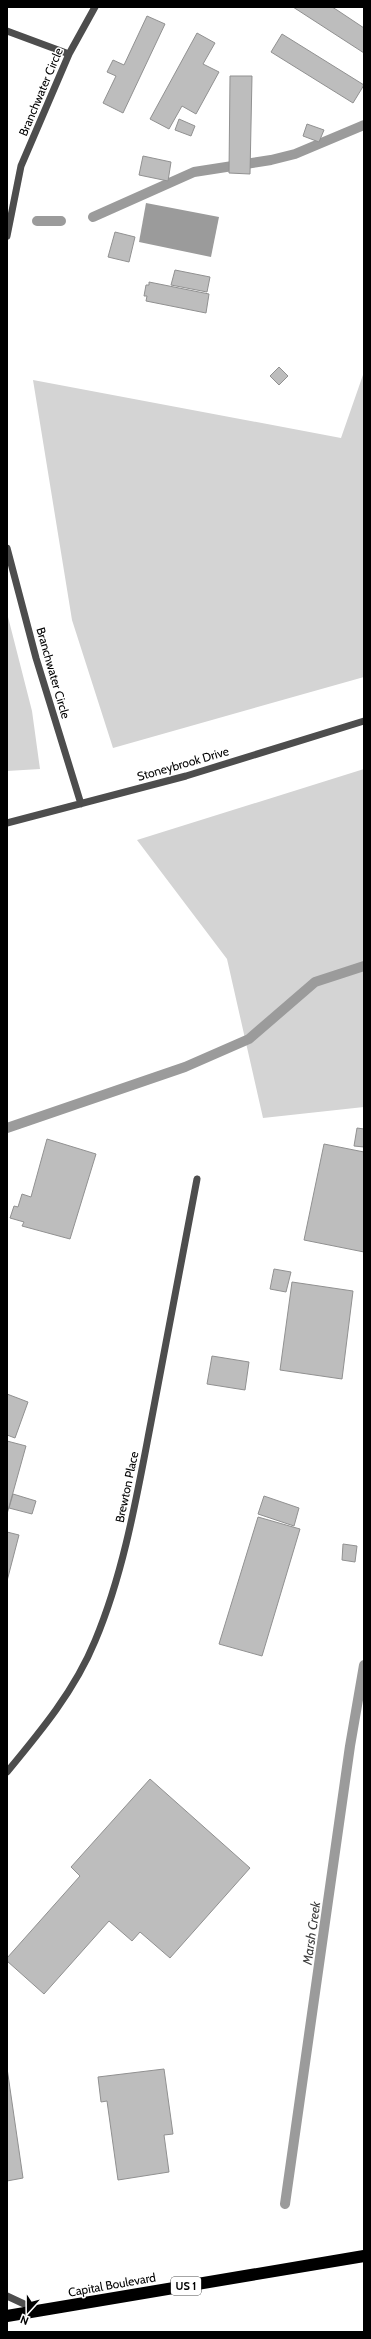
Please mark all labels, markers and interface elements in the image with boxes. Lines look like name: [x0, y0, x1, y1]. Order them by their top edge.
street label: Branchwater Circle: [15, 45, 66, 138]
street label: Branchwater Circle: [33, 625, 74, 720]
street label: Stoneybrook Drive: [135, 743, 230, 784]
street label: Brewton Place: [112, 1450, 141, 1524]
water label: Marsh Creek: [299, 1900, 323, 1967]
street label: Capital Boulevard: [67, 2269, 157, 2300]
road number: US 1: [171, 2277, 201, 2295]
north arrow: [8, 2291, 48, 2331]
text: N: [18, 2312, 31, 2328]

